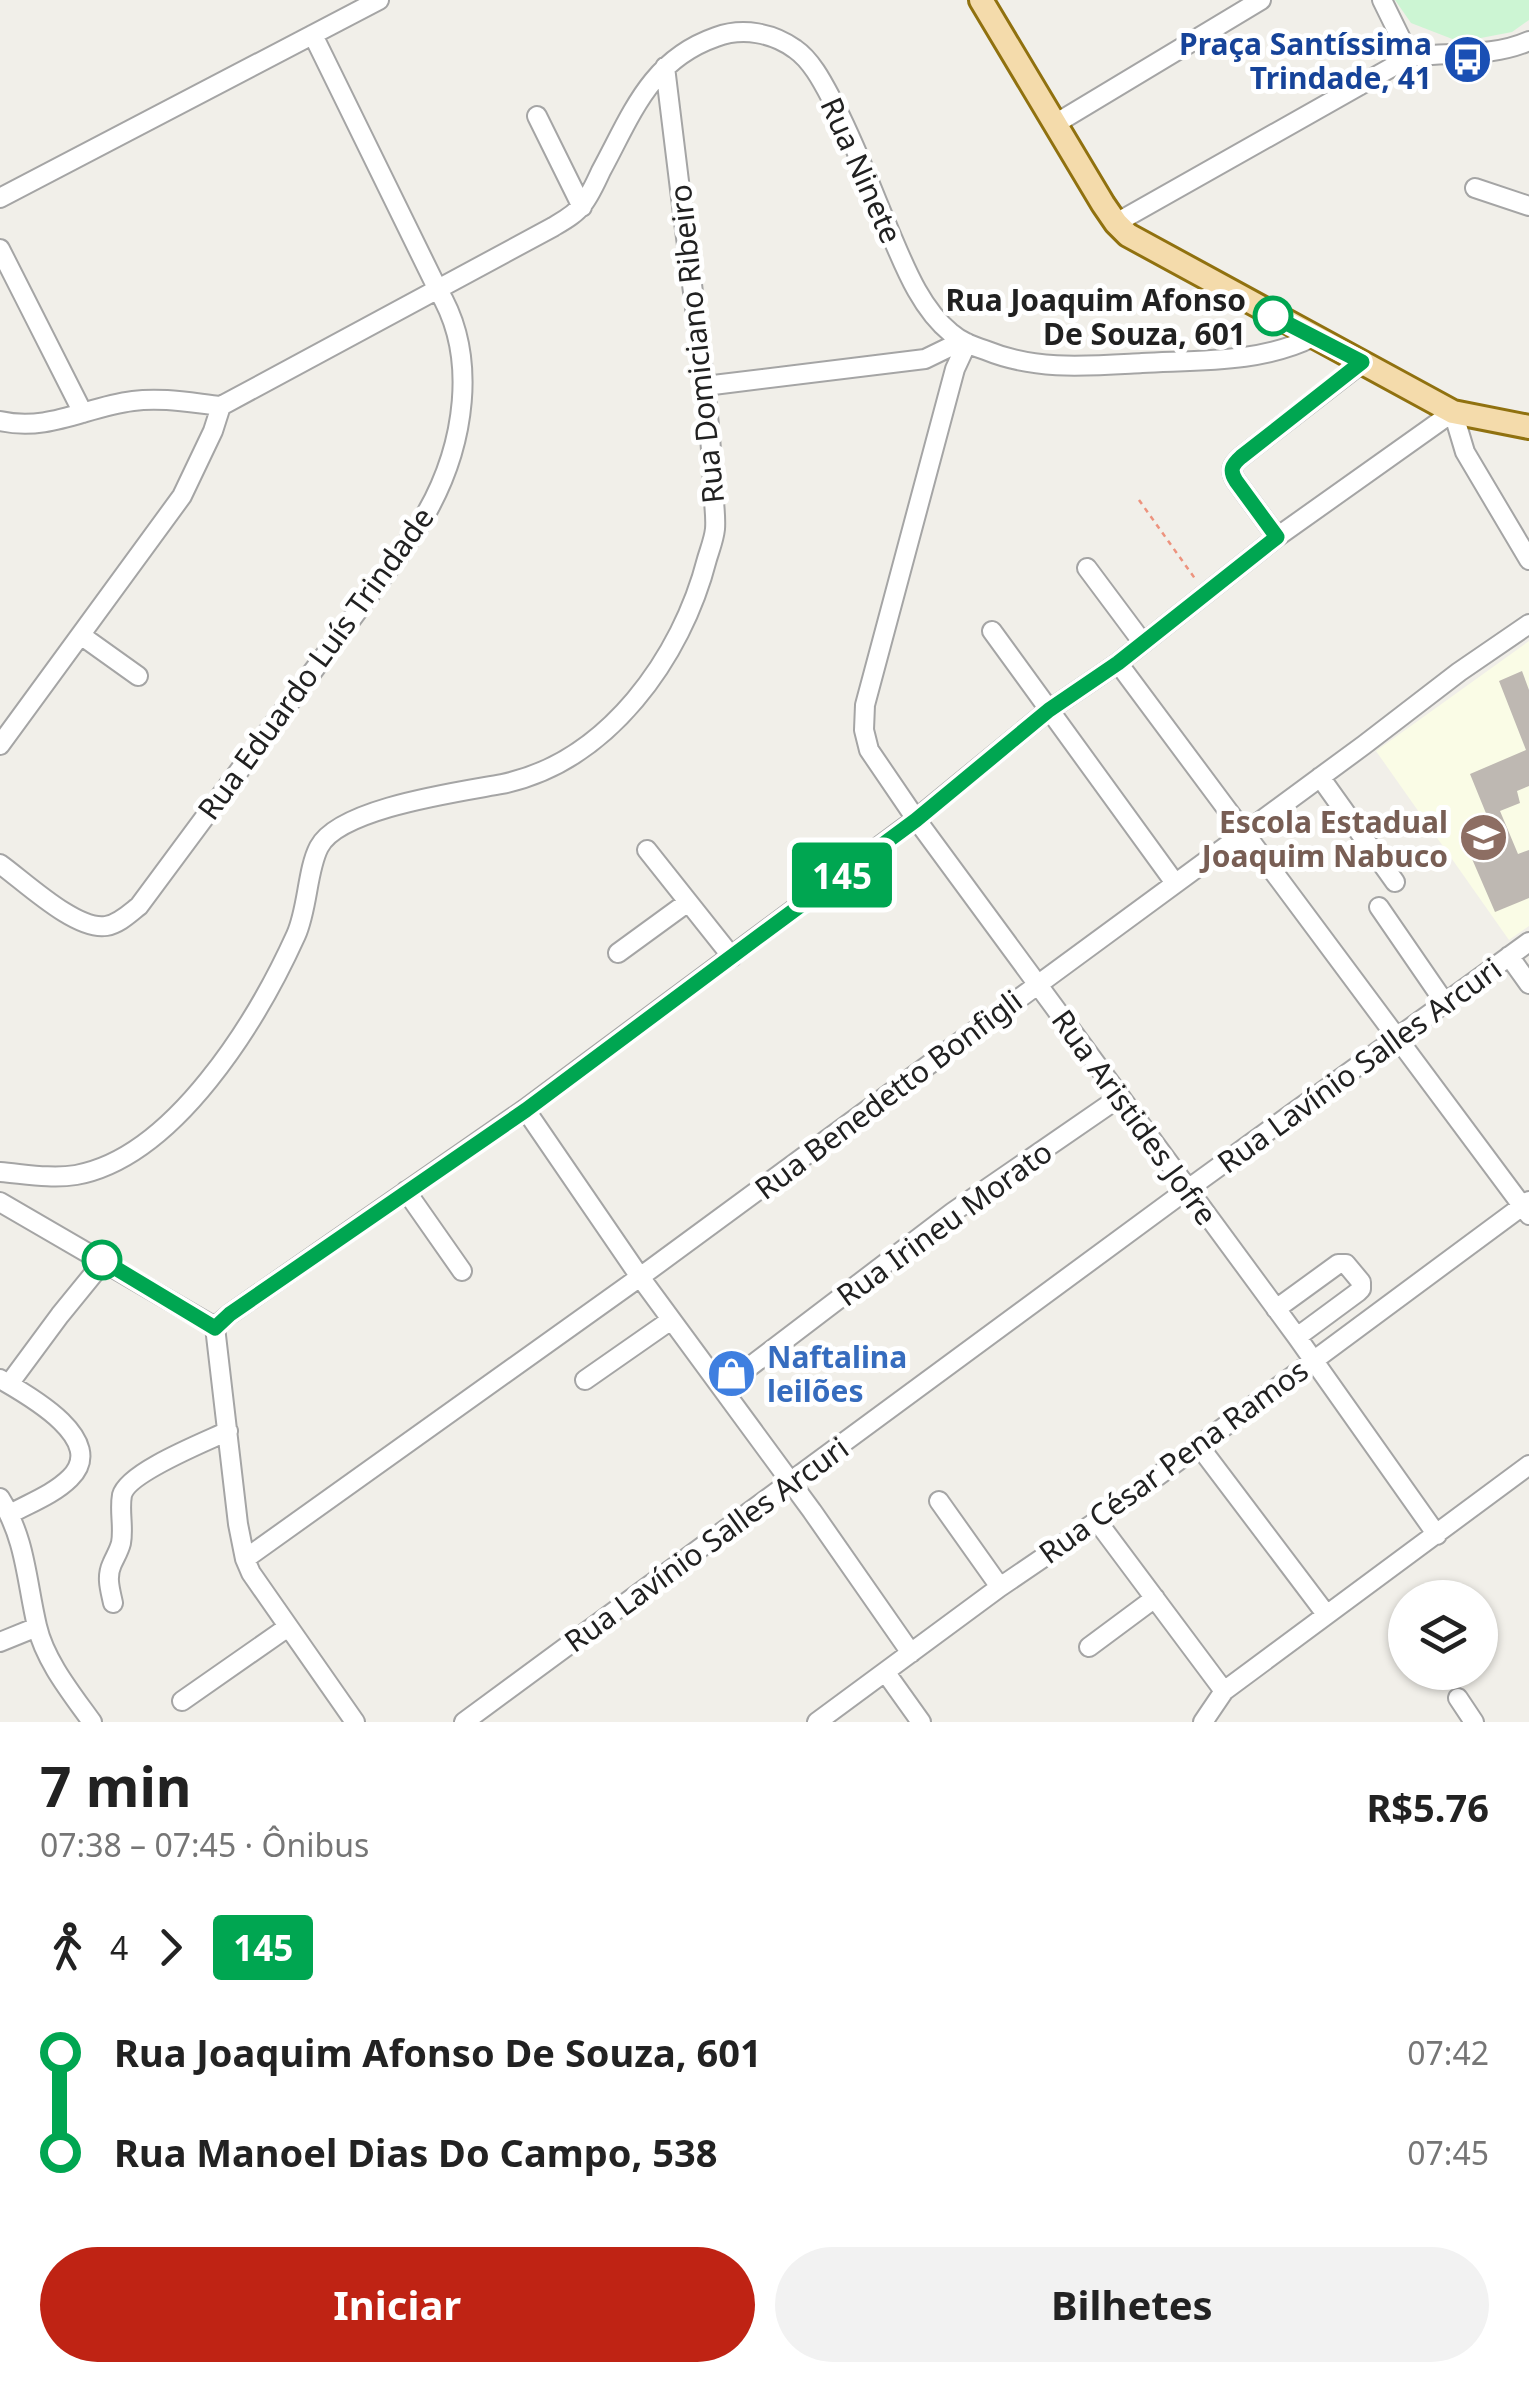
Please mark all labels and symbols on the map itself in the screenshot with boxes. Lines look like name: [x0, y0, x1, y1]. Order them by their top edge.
place label: Praça Santíssima Trindade, 41: [1179, 23, 1432, 98]
bus stop icon: Praça Santíssima Trindade, 41: [1441, 34, 1493, 86]
street label: Rua Ninete: [812, 91, 912, 249]
street label: Rua Domiciano Ribeiro: [659, 182, 733, 506]
place label: Rua Joaquim Afonso De Souza, 601: [945, 279, 1246, 354]
marker: Rua Joaquim Afonso De Souza, 601: [1254, 297, 1292, 335]
street label: Rua Eduardo Luís Trindade: [188, 498, 442, 828]
place label: Escola Estadual Joaquim Nabuco: [1199, 801, 1448, 876]
school or university icon: Escola Estadual Joaquim Nabuco: [1457, 812, 1509, 864]
line badge: 145: [784, 842, 900, 908]
street label: Rua Lavínio Salles Arcuri: [1209, 948, 1509, 1182]
street label: Rua Benedetto Bonfigli: [746, 980, 1030, 1208]
street label: Rua Aristides Jofre: [1043, 1001, 1227, 1233]
street label: Rua Irineu Morato: [828, 1131, 1060, 1315]
unlabelled marker: [83, 1241, 121, 1279]
place label: Naftalina leilões: [767, 1336, 907, 1411]
shop icon: Naftalina leilões: [706, 1347, 758, 1399]
street label: Rua César Pena Ramos: [1030, 1349, 1316, 1573]
street label: Rua Lavínio Salles Arcuri: [556, 1427, 856, 1661]

